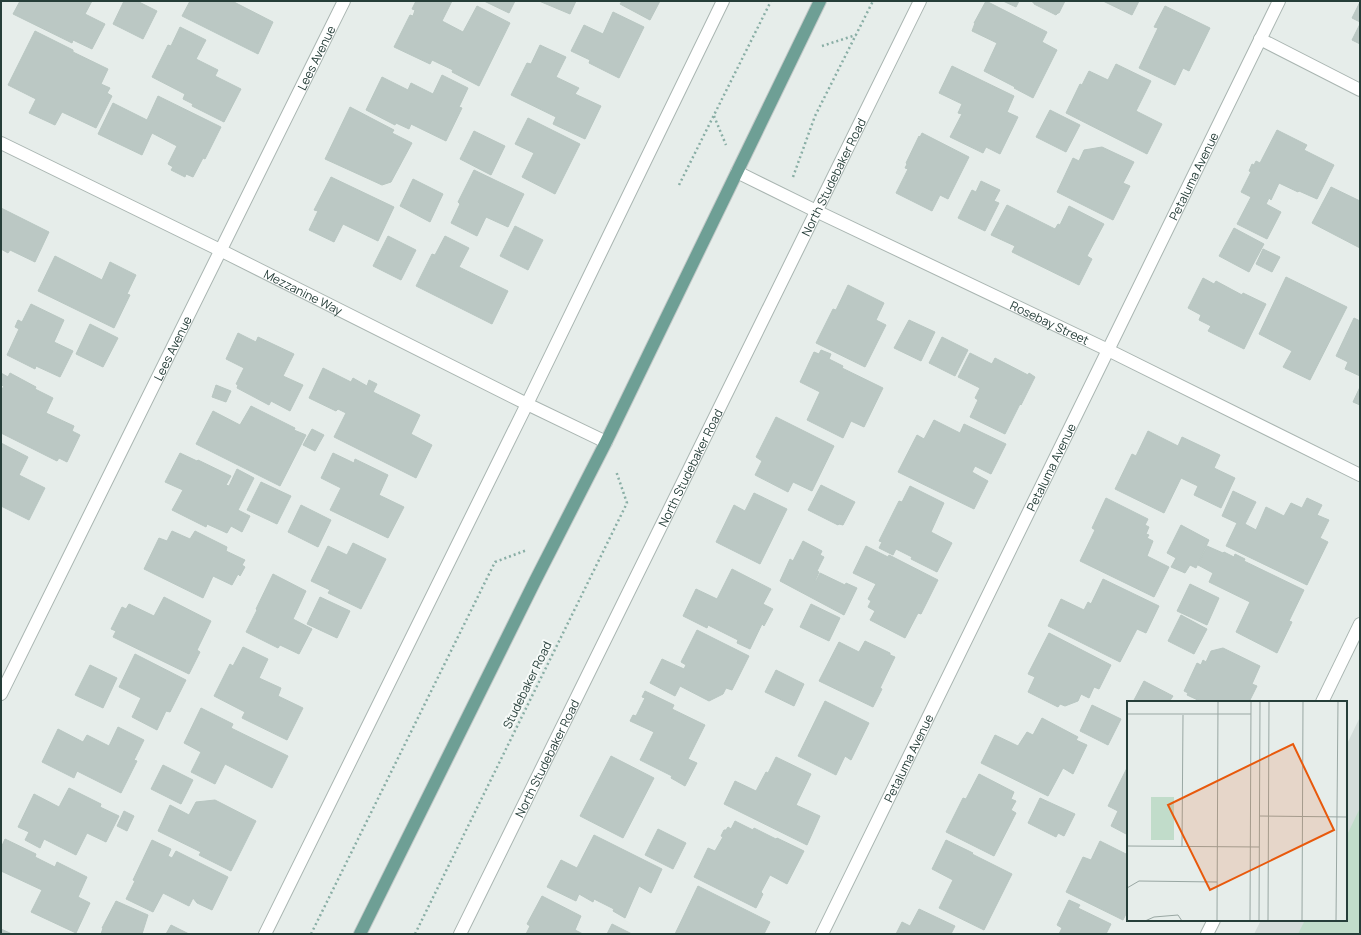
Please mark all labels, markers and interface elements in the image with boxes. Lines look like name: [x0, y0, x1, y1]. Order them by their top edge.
street label: Lees Avenue: [293, 23, 339, 93]
street label: North Studebaker Road: [797, 115, 869, 239]
street label: Petaluma Avenue: [1164, 129, 1222, 223]
street label: Mezzanine Way: [261, 265, 346, 319]
street label: Rosebay Street: [1008, 296, 1092, 348]
street label: Lees Avenue: [149, 313, 195, 383]
street label: North Studebaker Road: [654, 406, 726, 529]
street label: Petaluma Avenue: [1022, 420, 1080, 514]
street label: Studebaker Road: [498, 638, 556, 732]
street label: North Studebaker Road: [510, 696, 583, 820]
inset map: [1127, 701, 1347, 921]
street label: Petaluma Avenue: [879, 711, 937, 805]

